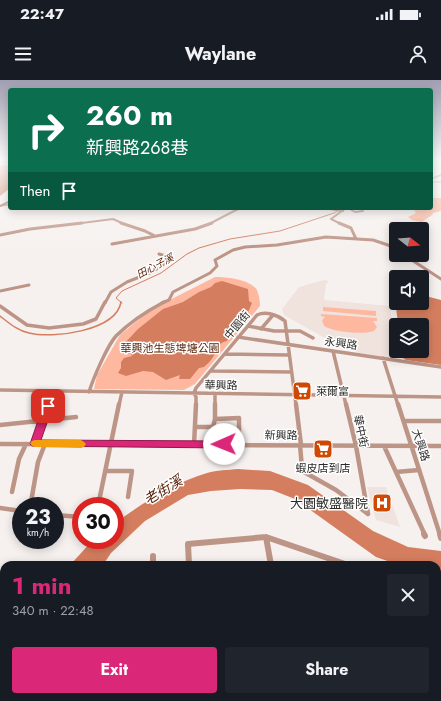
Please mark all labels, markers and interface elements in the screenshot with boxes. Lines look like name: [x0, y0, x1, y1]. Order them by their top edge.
text: 22:47: [20, 3, 64, 25]
text: Waylane: [185, 41, 256, 67]
icon: menu: [12, 43, 34, 65]
icon: person: [407, 43, 429, 65]
text: 260 m: [86, 95, 173, 136]
icon: right: [20, 104, 72, 156]
text: 新興路268巷: [86, 135, 188, 161]
text: Then: [20, 180, 50, 202]
icon: arrive: [58, 180, 80, 202]
north arrow: [389, 222, 429, 262]
map controls: [389, 222, 429, 358]
water label: 田心子溪: [134, 249, 178, 282]
button: sound: [389, 270, 429, 310]
street label: 中園街: [220, 307, 254, 343]
button: layers: [389, 318, 429, 358]
street label: 永興路: [324, 333, 358, 353]
park label: 華興池生態埤塘公園: [121, 340, 220, 356]
street label: 華興路: [204, 377, 238, 393]
supermarket icon: 萊爾富: [291, 380, 313, 402]
place label: 萊爾富: [316, 383, 349, 399]
pin: [31, 389, 65, 423]
icon: arrive: [37, 395, 59, 417]
street label: 華中街: [350, 413, 372, 449]
position arrow: [203, 423, 245, 465]
street label: 新興路: [264, 427, 298, 443]
street label: 大興路: [408, 427, 434, 463]
supermarket icon: 蝦皮店到店: [312, 438, 334, 460]
place label: 蝦皮店到店: [296, 460, 351, 476]
water label: 老街溪: [140, 469, 188, 510]
hospital icon: 大園敏盛醫院: [371, 492, 393, 514]
place label: 大園敏盛醫院: [290, 494, 368, 513]
speed limit sign: 30: [72, 497, 124, 549]
text: 23: [25, 503, 51, 532]
text: km/h: [27, 525, 49, 540]
text: 1 min: [12, 568, 72, 603]
button: close: [387, 574, 429, 616]
text: 340 m · 22:48: [12, 601, 94, 620]
button: Exit: [12, 647, 217, 693]
button: Share: [225, 647, 429, 693]

